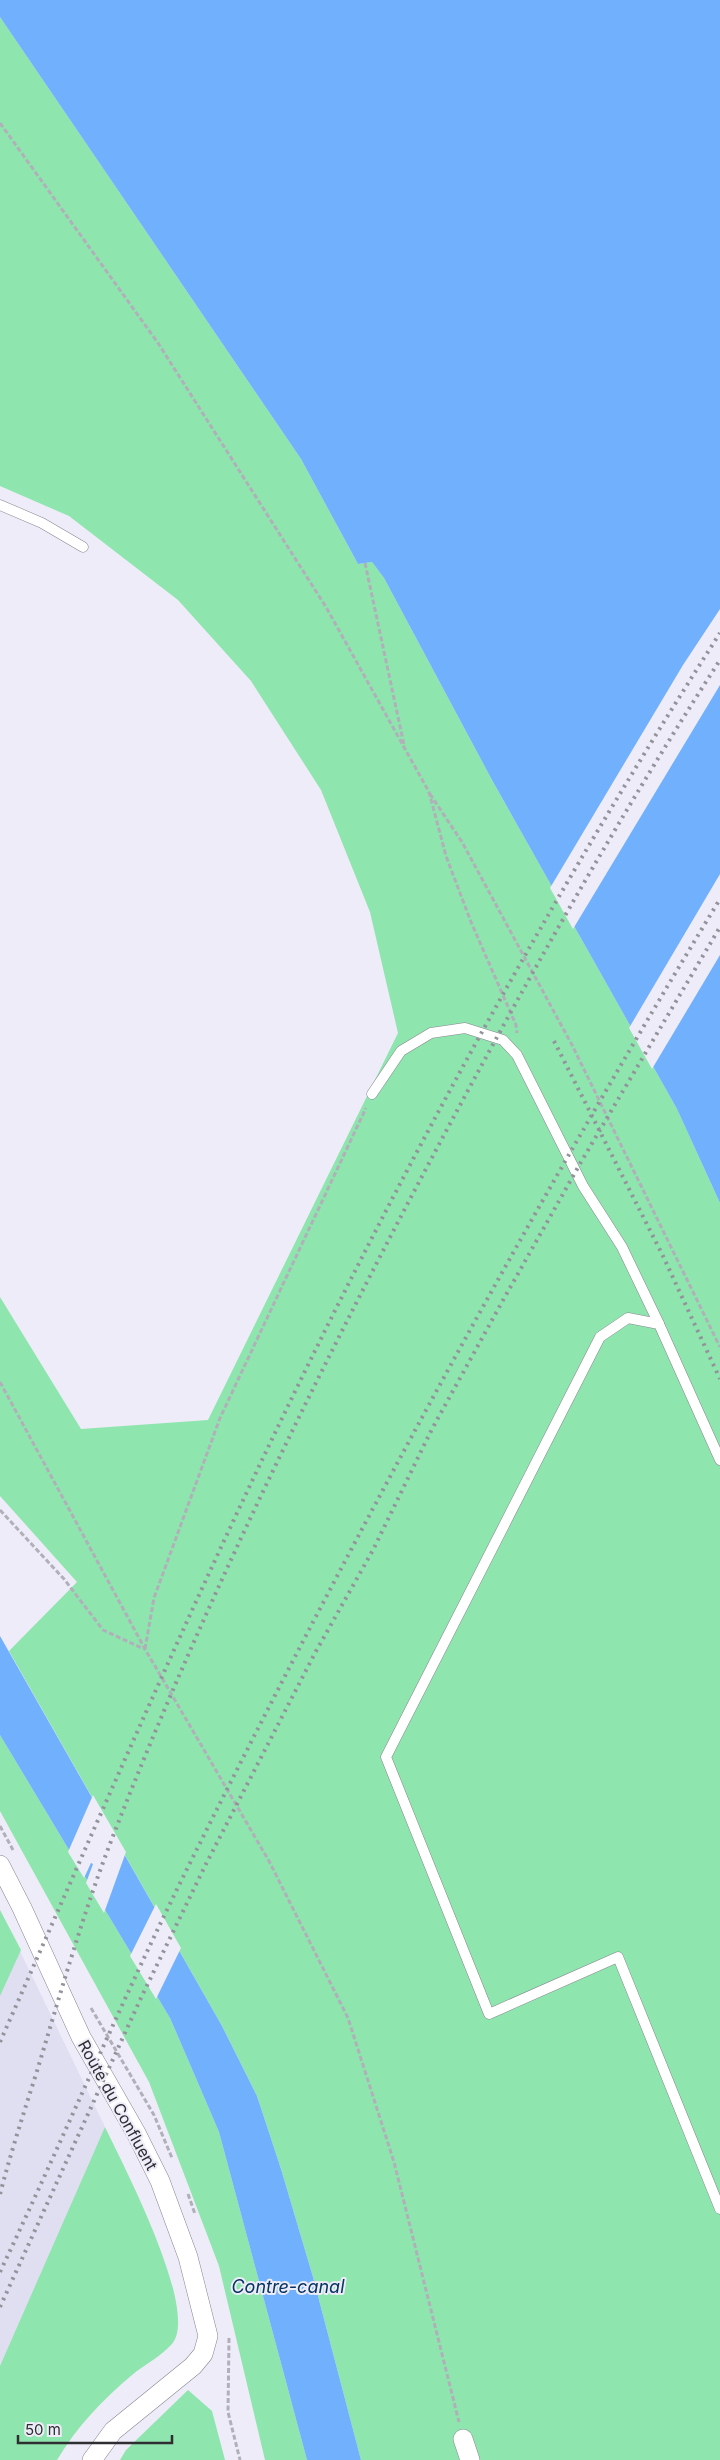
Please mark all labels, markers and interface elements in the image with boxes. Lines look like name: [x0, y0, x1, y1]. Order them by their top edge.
street label: Route du Confluent: [74, 2036, 162, 2174]
water label: Contre-canal: [231, 2276, 345, 2297]
scale bar: [18, 2412, 171, 2444]
text: 50 m: [25, 2420, 61, 2439]

